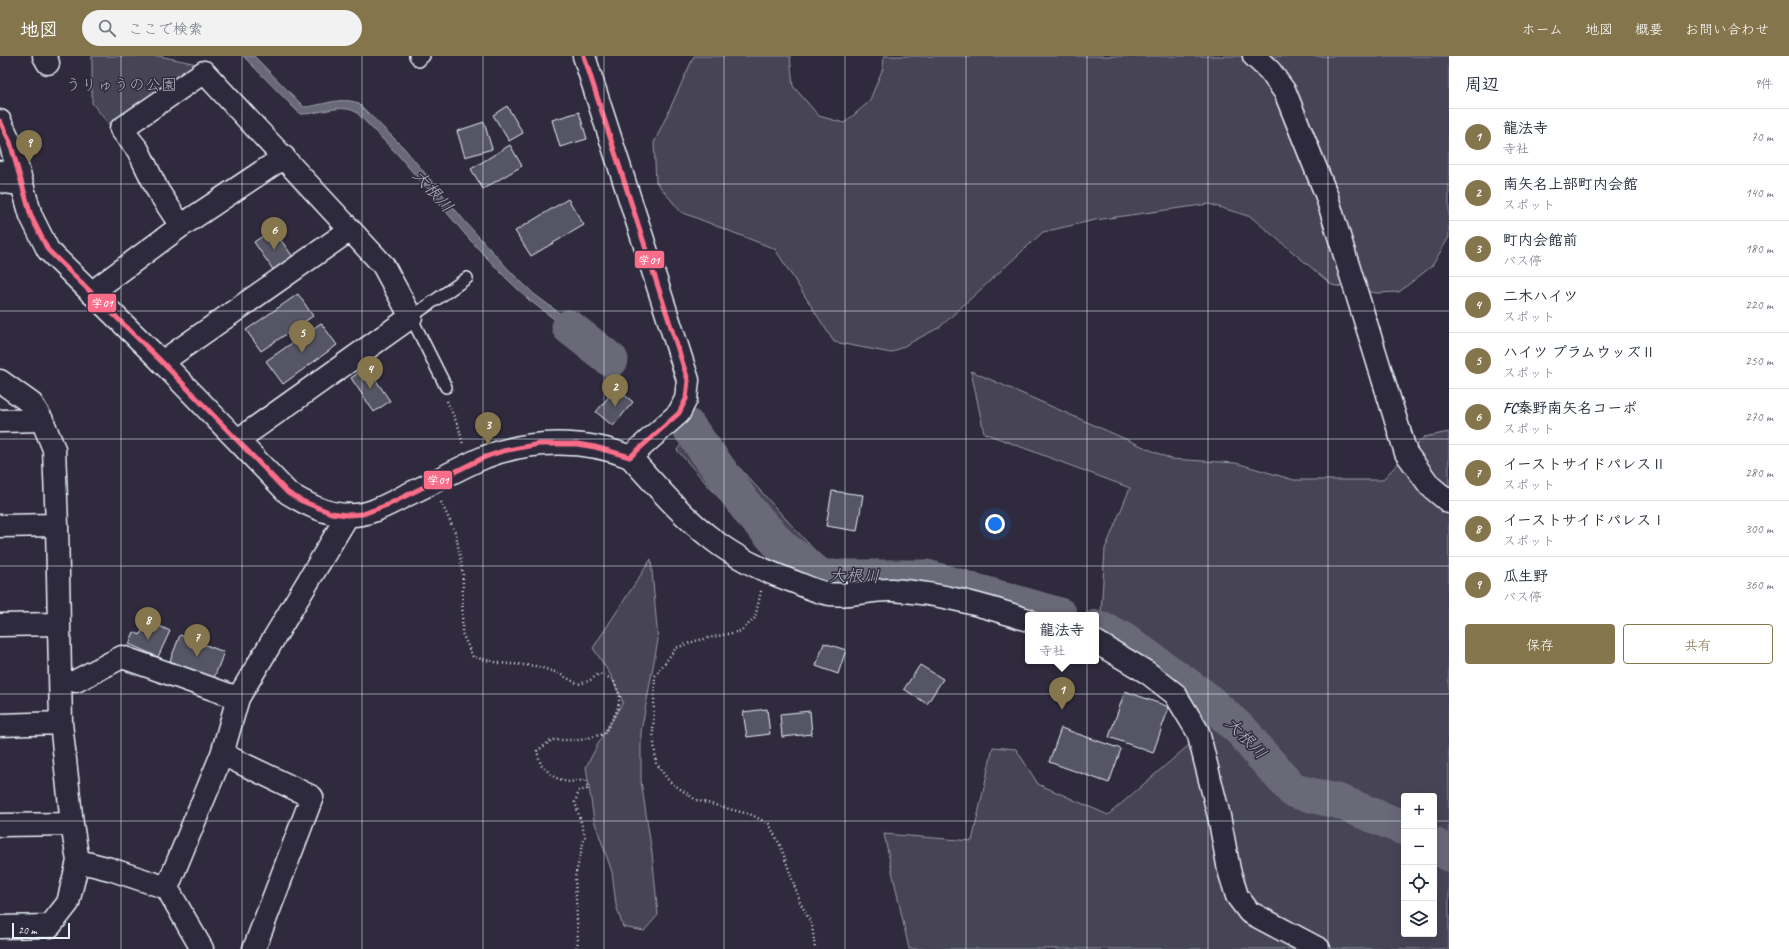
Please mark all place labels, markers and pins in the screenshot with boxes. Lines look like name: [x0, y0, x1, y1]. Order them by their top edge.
pin: 9: [16, 130, 42, 163]
pin: 6: [261, 217, 287, 250]
pin: 5: [289, 320, 315, 353]
pin: 4: [357, 356, 383, 389]
pin: 2: [602, 374, 628, 407]
pin: 3: [475, 412, 501, 445]
pin: 8: [135, 607, 161, 640]
pin: 7: [184, 624, 210, 657]
pin: 1: [1049, 677, 1075, 710]

